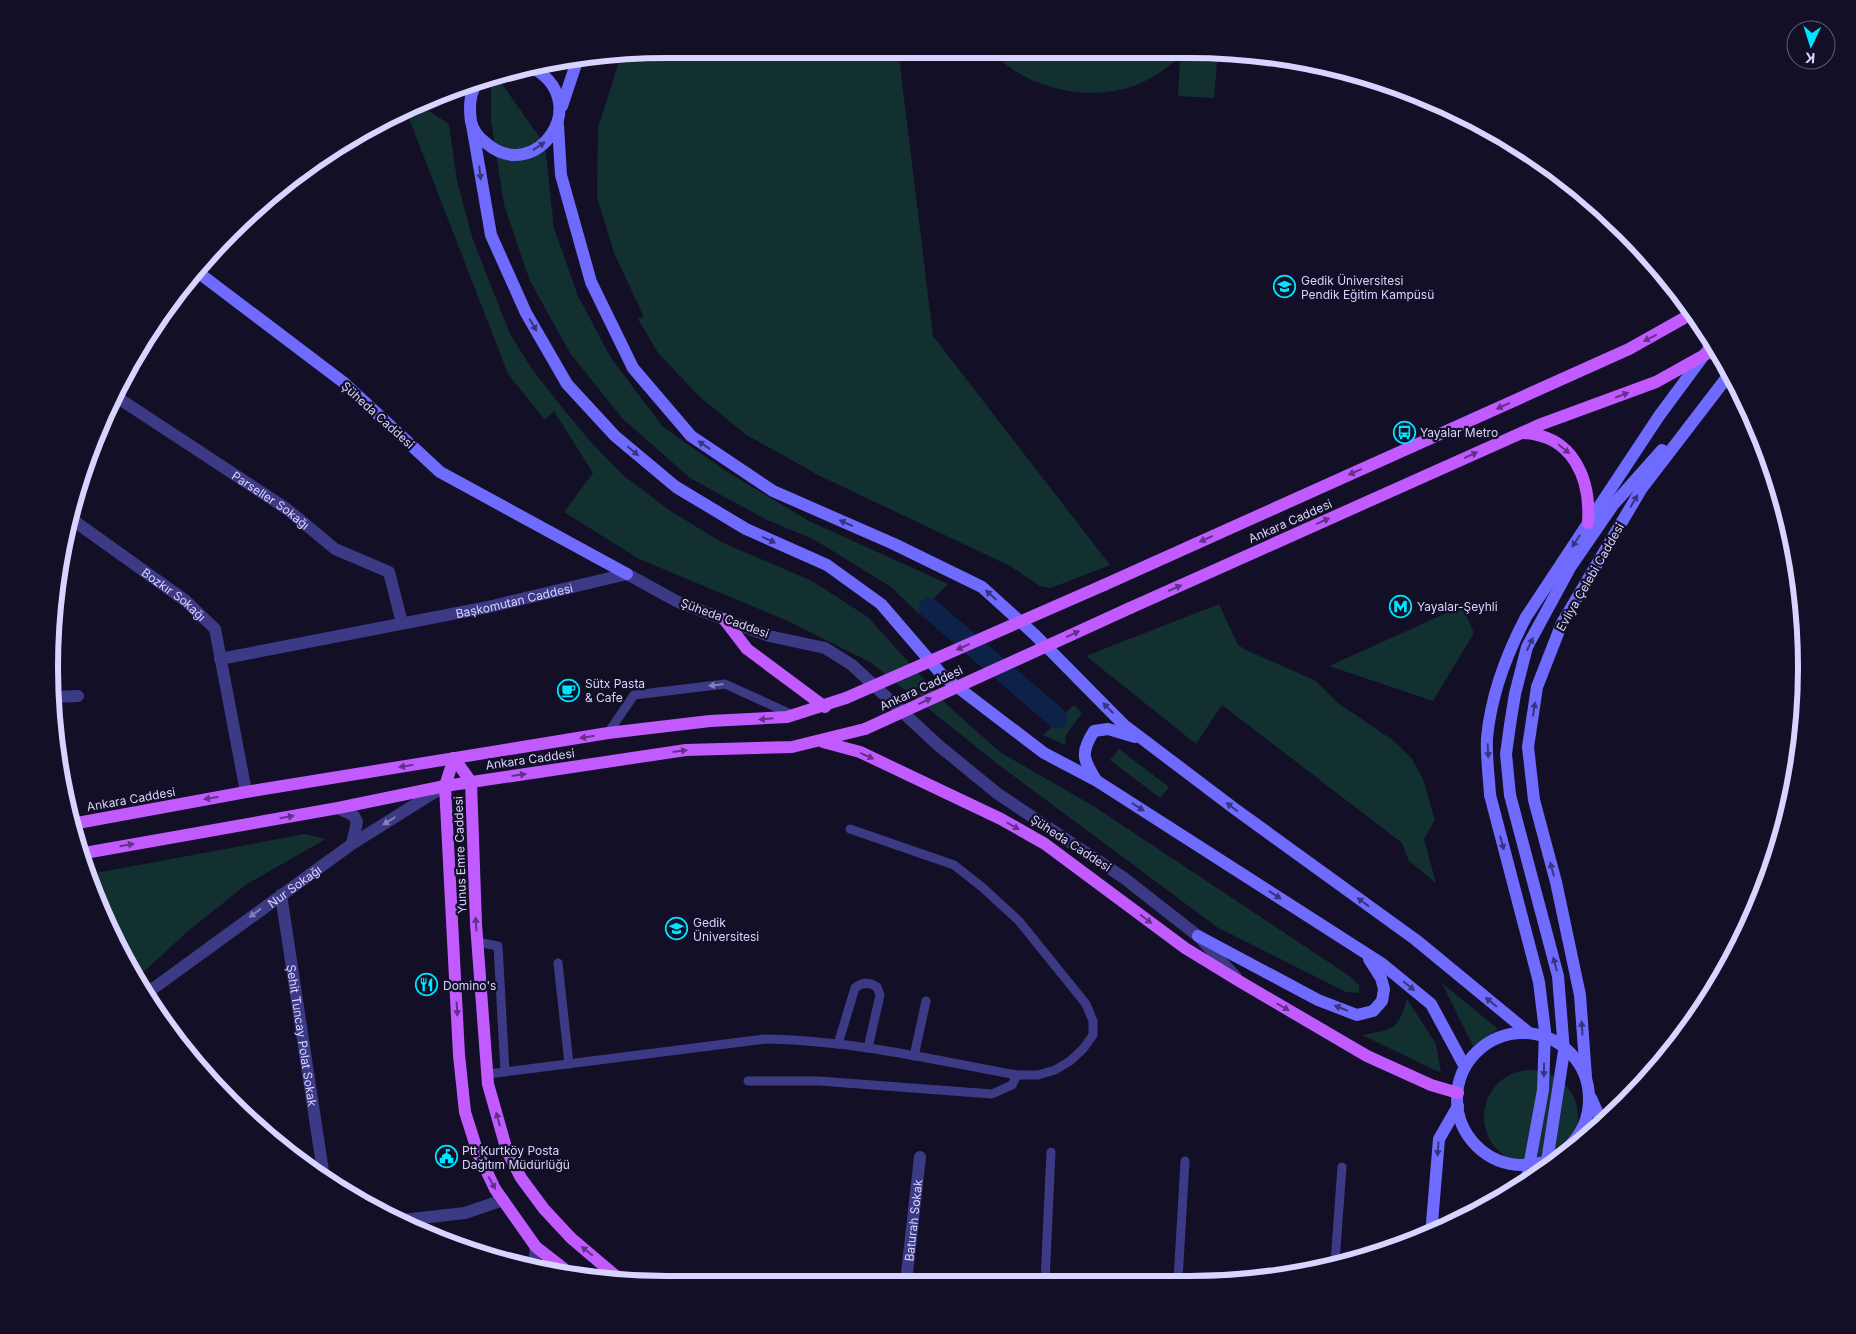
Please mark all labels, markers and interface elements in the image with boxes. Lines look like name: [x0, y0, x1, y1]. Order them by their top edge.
north arrow: [1786, 20, 1836, 70]
text: K: [1804, 50, 1816, 67]
one-way arrow: [532, 141, 546, 151]
one-way arrow: [476, 165, 484, 181]
place label: Gedik Üniversitesi Pendik Eğitim Kampüsü: [1301, 273, 1434, 302]
school or university icon: Gedik Üniversitesi Pendik Eğitim Kampüsü: [1273, 275, 1297, 299]
one-way arrow: [529, 318, 537, 332]
one-way arrow: [1643, 334, 1658, 342]
street label: Şüheda Caddesi: [339, 378, 418, 452]
one-way arrow: [1615, 391, 1630, 399]
one-way arrow: [1496, 402, 1510, 410]
bus stop icon: Yayalar Metro: [1392, 420, 1416, 444]
place label: Yayalar Metro: [1420, 425, 1498, 440]
one-way arrow: [697, 440, 711, 449]
one-way arrow: [1557, 444, 1570, 455]
one-way arrow: [627, 445, 639, 457]
one-way arrow: [1464, 450, 1478, 458]
street label: Parseller Sokağı: [229, 467, 313, 532]
one-way arrow: [1348, 469, 1362, 477]
one-way arrow: [1629, 495, 1638, 508]
street label: Ankara Caddesi: [1246, 496, 1334, 546]
one-way arrow: [1316, 517, 1330, 525]
one-way arrow: [839, 519, 853, 527]
street label: Evliya Çelebi Caddesi: [1553, 520, 1627, 634]
one-way arrow: [1571, 534, 1581, 547]
one-way arrow: [1199, 535, 1213, 543]
one-way arrow: [762, 536, 776, 544]
street label: Bozkır Sokağı: [139, 564, 209, 624]
street label: Başkomutan Caddesi: [454, 580, 574, 621]
one-way arrow: [1168, 583, 1182, 591]
one-way arrow: [985, 589, 997, 601]
metro station icon: Yayalar-Şeyhli: [1389, 594, 1413, 618]
street label: Şüheda Caddesi: [679, 595, 771, 641]
place label: Yayalar-Şeyhli: [1417, 599, 1498, 614]
one-way arrow: [1066, 629, 1080, 637]
one-way arrow: [1526, 637, 1534, 651]
one-way arrow: [956, 643, 970, 651]
street label: Ankara Caddesi: [877, 662, 965, 714]
place label: Sütx Pasta & Cafe: [585, 676, 645, 705]
cafe icon: Sütx Pasta & Cafe: [557, 678, 581, 702]
one-way arrow: [708, 681, 724, 689]
one-way arrow: [918, 697, 932, 705]
one-way arrow: [1530, 701, 1538, 717]
one-way arrow: [1102, 702, 1114, 714]
one-way arrow: [757, 715, 773, 723]
one-way arrow: [578, 733, 594, 741]
one-way arrow: [1484, 743, 1492, 759]
street label: Ankara Caddesi: [485, 745, 576, 773]
one-way arrow: [672, 747, 688, 755]
one-way arrow: [860, 752, 874, 760]
one-way arrow: [397, 762, 413, 770]
one-way arrow: [511, 770, 527, 778]
street label: Ankara Caddesi: [85, 784, 177, 814]
one-way arrow: [203, 795, 219, 803]
street label: Yunus Emre Caddesi: [450, 796, 470, 914]
one-way arrow: [1131, 802, 1144, 812]
one-way arrow: [1225, 802, 1239, 812]
street label: Şüheda Caddesi: [1028, 811, 1114, 875]
one-way arrow: [279, 813, 295, 821]
one-way arrow: [382, 816, 396, 825]
one-way arrow: [1007, 821, 1020, 830]
one-way arrow: [1499, 835, 1507, 850]
one-way arrow: [119, 841, 135, 849]
one-way arrow: [1548, 861, 1556, 876]
street label: Nur Sokağı: [265, 862, 324, 910]
one-way arrow: [1268, 890, 1281, 899]
one-way arrow: [1356, 897, 1370, 907]
one-way arrow: [248, 908, 262, 918]
one-way arrow: [1139, 913, 1152, 924]
one-way arrow: [472, 915, 480, 931]
place label: Gedik Üniversitesi: [693, 915, 759, 944]
school or university icon: Gedik Üniversitesi: [665, 917, 689, 941]
one-way arrow: [1551, 957, 1559, 972]
street label: Şehit Tuncay Polat Sokak: [284, 963, 321, 1108]
restaurant icon: Domino's: [415, 973, 439, 997]
place label: Domino's: [443, 978, 496, 993]
one-way arrow: [1402, 981, 1415, 992]
one-way arrow: [1485, 997, 1498, 1008]
one-way arrow: [453, 1001, 461, 1017]
one-way arrow: [1276, 1002, 1289, 1011]
one-way arrow: [1334, 1004, 1348, 1012]
one-way arrow: [1578, 1020, 1586, 1036]
one-way arrow: [1540, 1062, 1548, 1078]
one-way arrow: [494, 1112, 502, 1127]
one-way arrow: [1434, 1141, 1442, 1157]
place label: Ptt Kurtköy Posta Dağıtım Müdürlüğü: [462, 1143, 570, 1172]
public building icon: Ptt Kurtköy Posta Dağıtım Müdürlüğü: [434, 1145, 458, 1169]
one-way arrow: [488, 1176, 496, 1191]
street label: Baturah Sokak: [901, 1178, 925, 1262]
one-way arrow: [581, 1246, 594, 1257]

